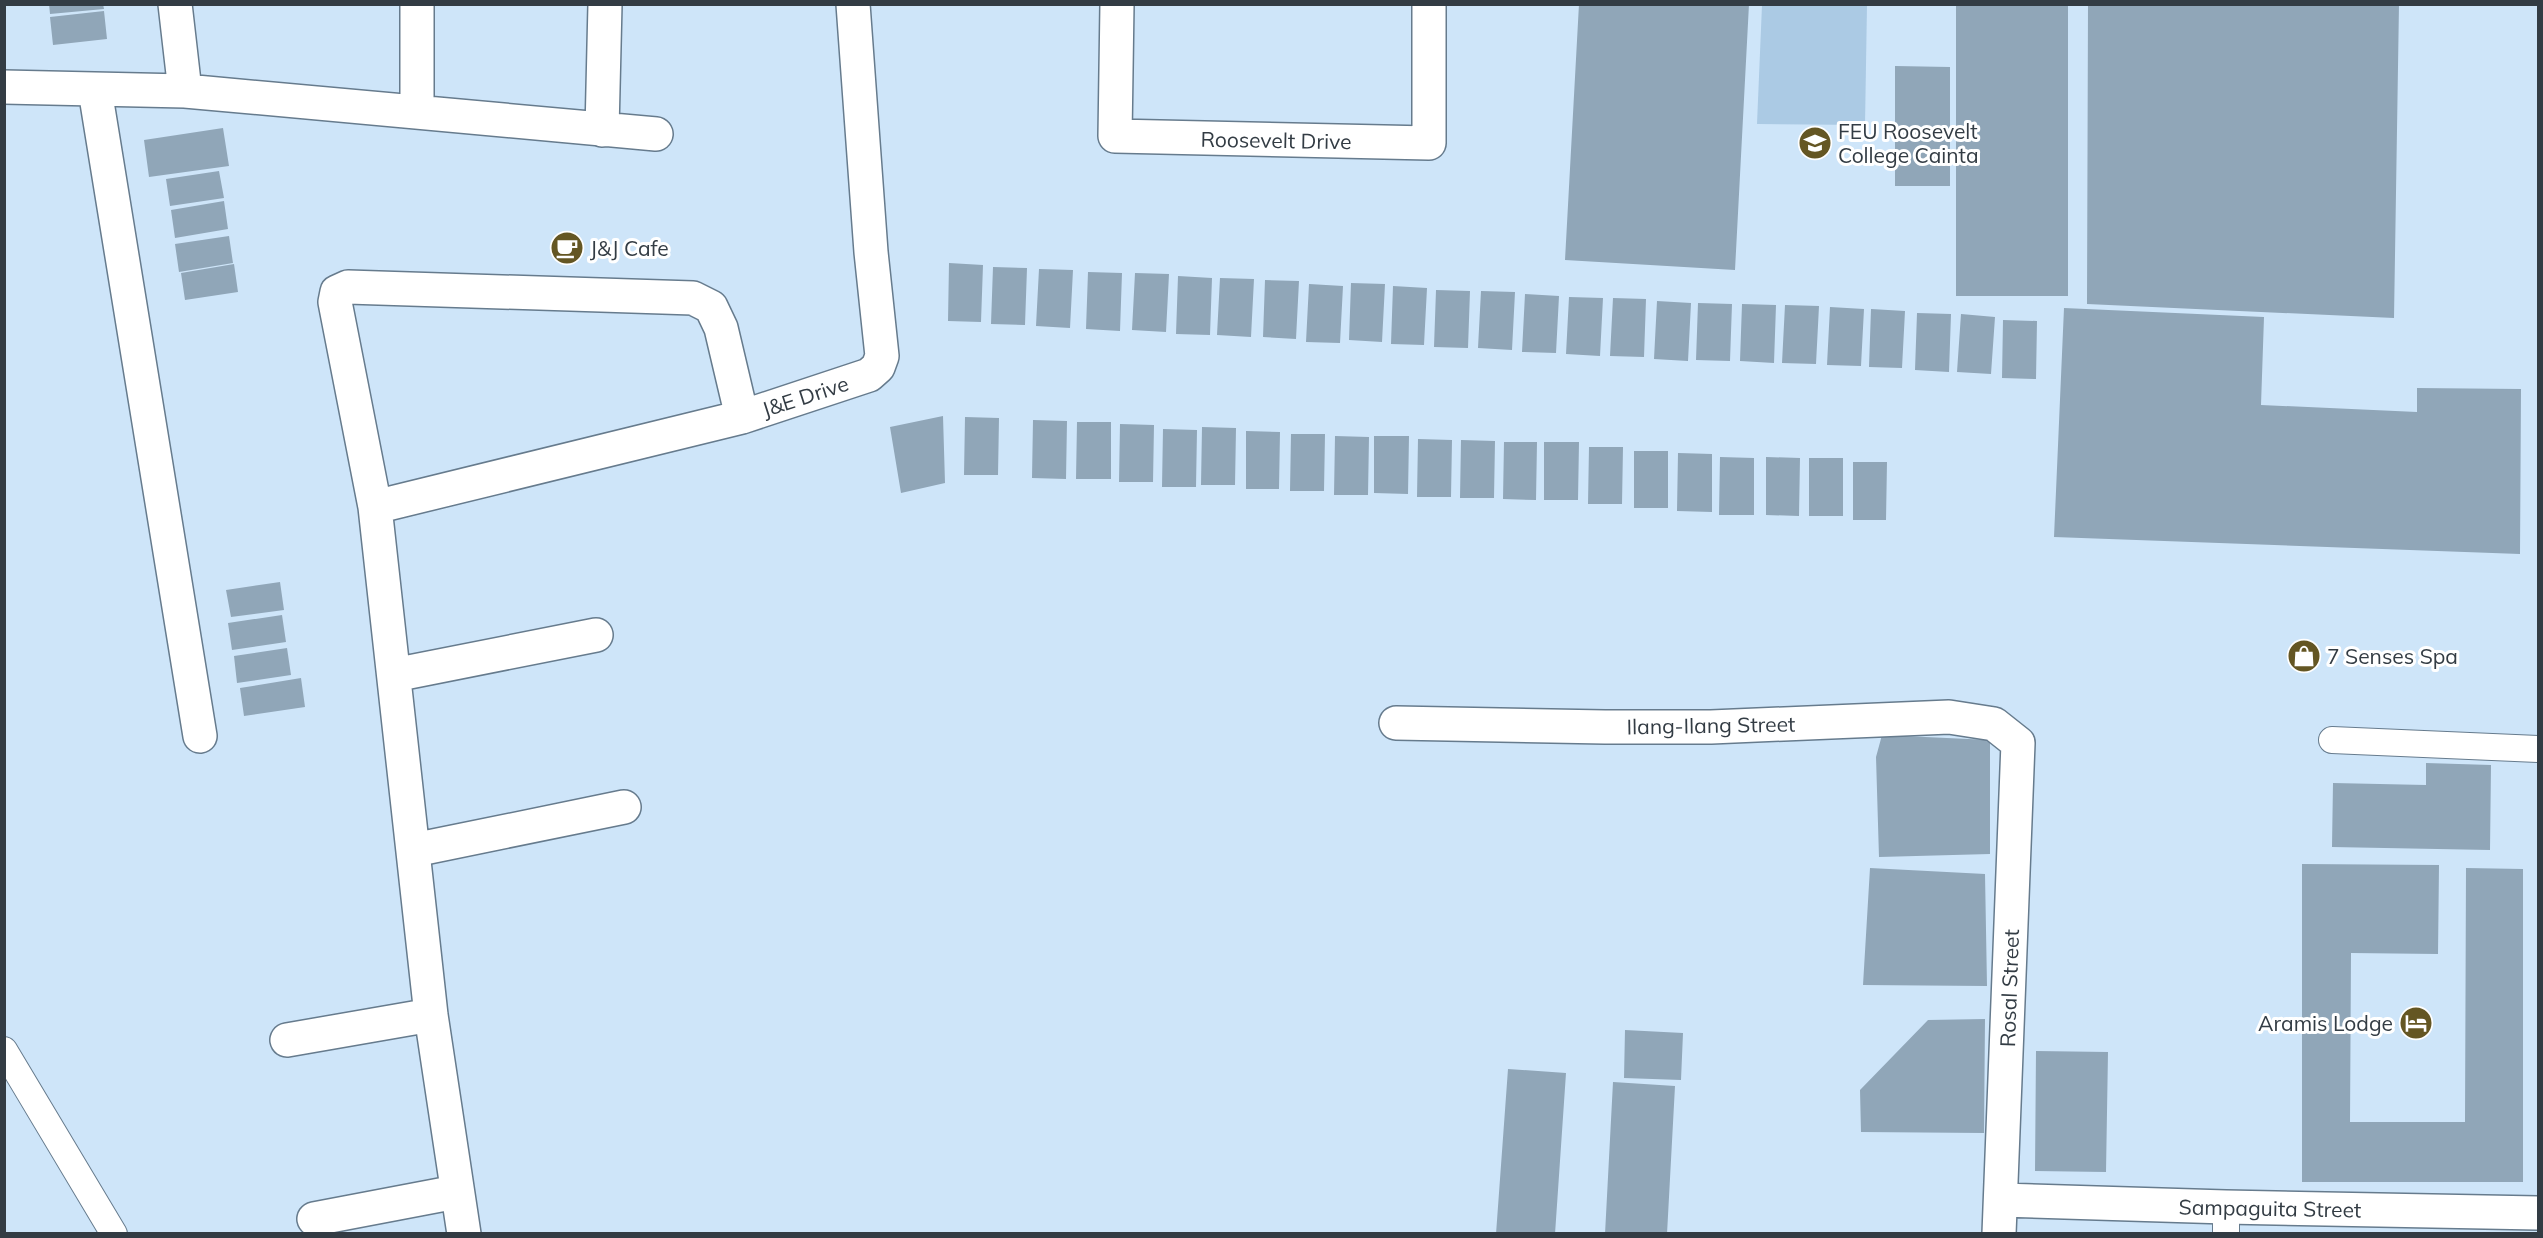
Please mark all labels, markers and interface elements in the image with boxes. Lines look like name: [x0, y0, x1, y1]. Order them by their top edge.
place label: FEU Roosevelt College Cainta: [1838, 118, 1978, 168]
school or university icon: FEU Roosevelt College Cainta: [1797, 125, 1833, 161]
street label: Roosevelt Drive: [1200, 126, 1352, 154]
cafe icon: J&J Cafe: [549, 230, 585, 266]
place label: J&J Cafe: [590, 235, 669, 261]
street label: J&E Drive: [758, 370, 852, 422]
shop icon: 7 Senses Spa: [2286, 638, 2322, 674]
place label: 7 Senses Spa: [2327, 643, 2458, 669]
street label: Ilang-Ilang Street: [1627, 711, 1795, 739]
street label: Rosal Street: [1994, 929, 2024, 1047]
hotel icon: Aramis Lodge: [2398, 1005, 2434, 1041]
place label: Aramis Lodge: [2258, 1010, 2393, 1036]
street label: Sampaguita Street: [2178, 1193, 2362, 1223]

